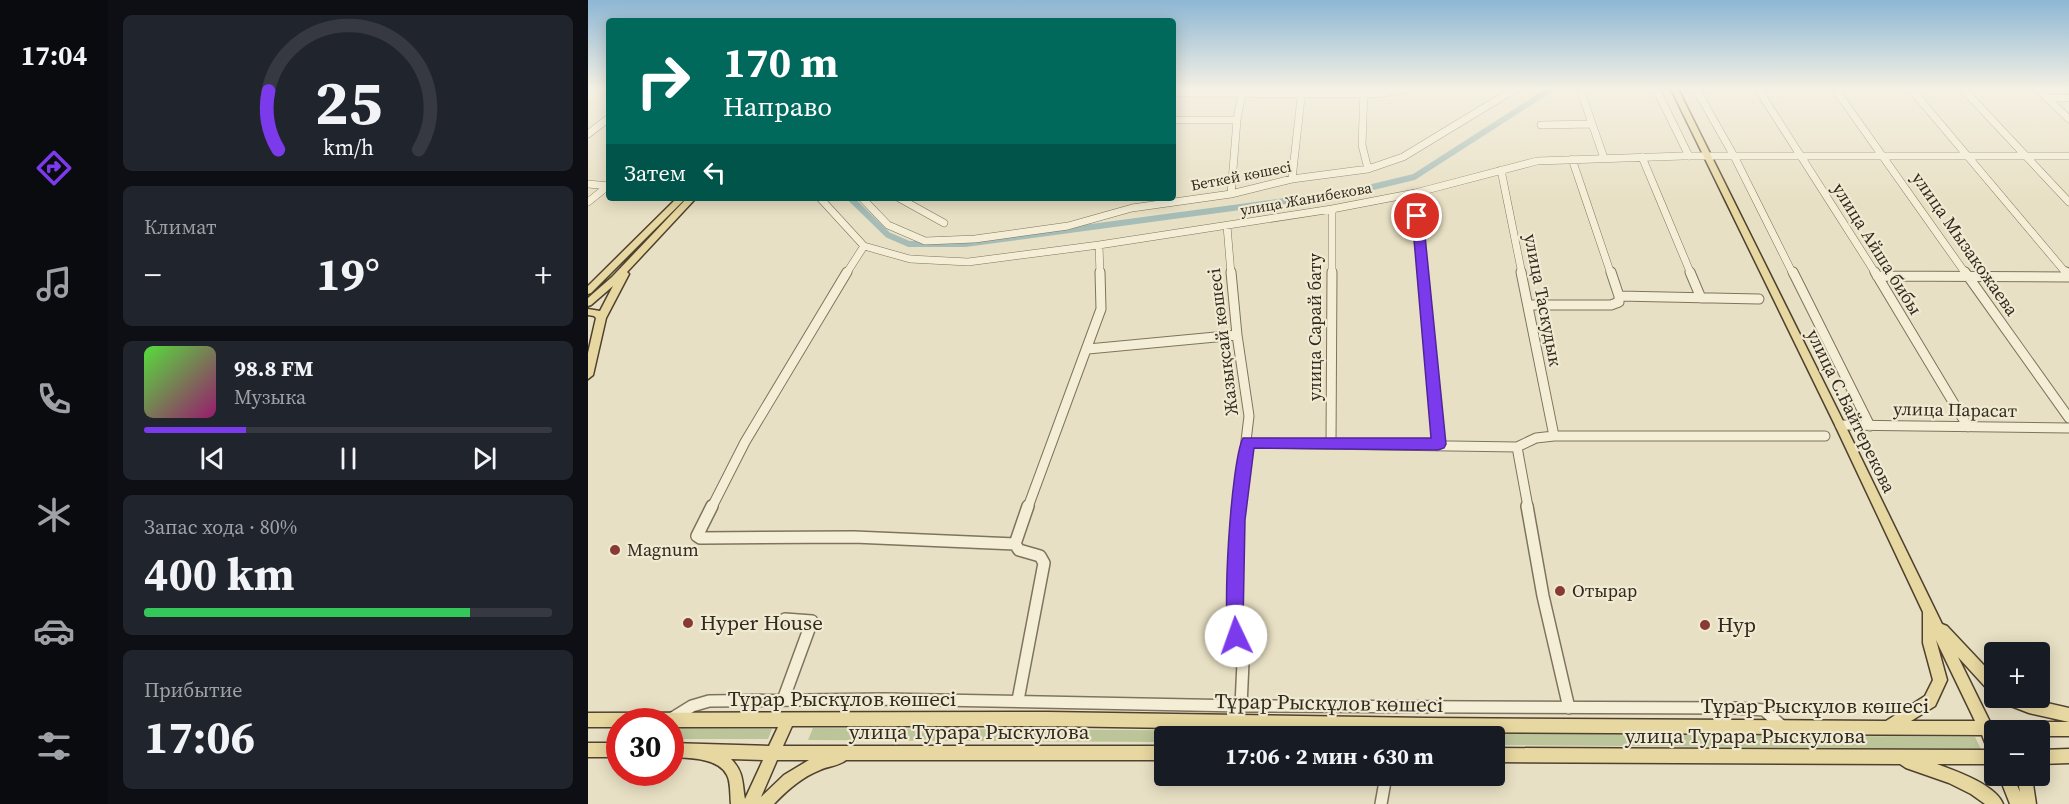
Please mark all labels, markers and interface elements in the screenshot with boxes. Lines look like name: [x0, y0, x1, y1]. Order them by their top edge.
text: 170 m: [723, 33, 838, 91]
text: 17:04: [21, 37, 87, 74]
icon: right: [624, 42, 702, 120]
text: 25: [314, 59, 382, 145]
text: Направо: [723, 88, 832, 125]
text: km/h: [322, 133, 374, 162]
icon: directions: [33, 147, 75, 189]
street label: Беткей көшесі: [1189, 155, 1293, 196]
icon: left: [698, 156, 731, 189]
text: Затем: [624, 158, 686, 188]
street label: улица Мызакожаева: [1906, 167, 2025, 321]
street label: улица Жанибекова: [1238, 177, 1374, 220]
street label: улица Айша бибы: [1827, 178, 1928, 320]
pin: [1391, 190, 1442, 241]
icon: arrive: [1400, 199, 1433, 232]
text: Климат: [144, 213, 217, 241]
street label: улица Таскудык: [1518, 232, 1569, 368]
text: 19°: [316, 243, 380, 305]
text: −: [144, 252, 162, 297]
text: +: [534, 252, 552, 297]
street label: улица Сарай бату: [1302, 252, 1327, 401]
icon: music: [33, 263, 75, 305]
street label: Жазықсай көшесі: [1201, 267, 1244, 417]
street label: улица С.Байтерекова: [1801, 325, 1902, 498]
text: 98.8 FM: [234, 353, 313, 383]
icon: phone: [33, 378, 75, 420]
text: Музыка: [234, 383, 306, 411]
street label: улица Парасат: [1893, 396, 2018, 423]
icon: previous: [196, 442, 229, 475]
icon: pause: [332, 442, 365, 475]
icon: next: [468, 442, 501, 475]
icon: climate: [33, 494, 75, 536]
text: Запас хода · 80%: [144, 513, 297, 541]
place label: Magnum: [627, 537, 699, 562]
text: 400 km: [144, 543, 295, 605]
marker: Magnum: [608, 543, 622, 557]
place label: Отырар: [1572, 578, 1637, 603]
marker: Отырар: [1553, 584, 1567, 598]
position arrow: [1204, 604, 1268, 668]
place label: Hyper House: [700, 608, 823, 637]
icon: car: [33, 610, 75, 652]
place label: Нур: [1717, 610, 1756, 639]
marker: Hyper House: [681, 616, 695, 630]
marker: Нур: [1698, 618, 1712, 632]
map controls: [1984, 642, 2050, 786]
button: +: [1984, 642, 2050, 708]
text: Прибытие: [144, 676, 242, 704]
street label: Тұрар Рыскұлов көшесі: [728, 684, 956, 713]
street label: Тұрар Рыскұлов көшесі: [1214, 686, 1444, 719]
street label: Тұрар Рыскұлов көшесі: [1701, 691, 1929, 720]
text: 17:06: [144, 706, 255, 768]
speed limit sign: 30: [606, 708, 684, 786]
street label: улица Турара Рыскулова: [849, 717, 1090, 746]
button: −: [1984, 720, 2050, 786]
street label: улица Турара Рыскулова: [1625, 721, 1866, 750]
icon: filters: [33, 725, 75, 767]
text: 17:06 · 2 мин · 630 m: [1225, 741, 1434, 771]

